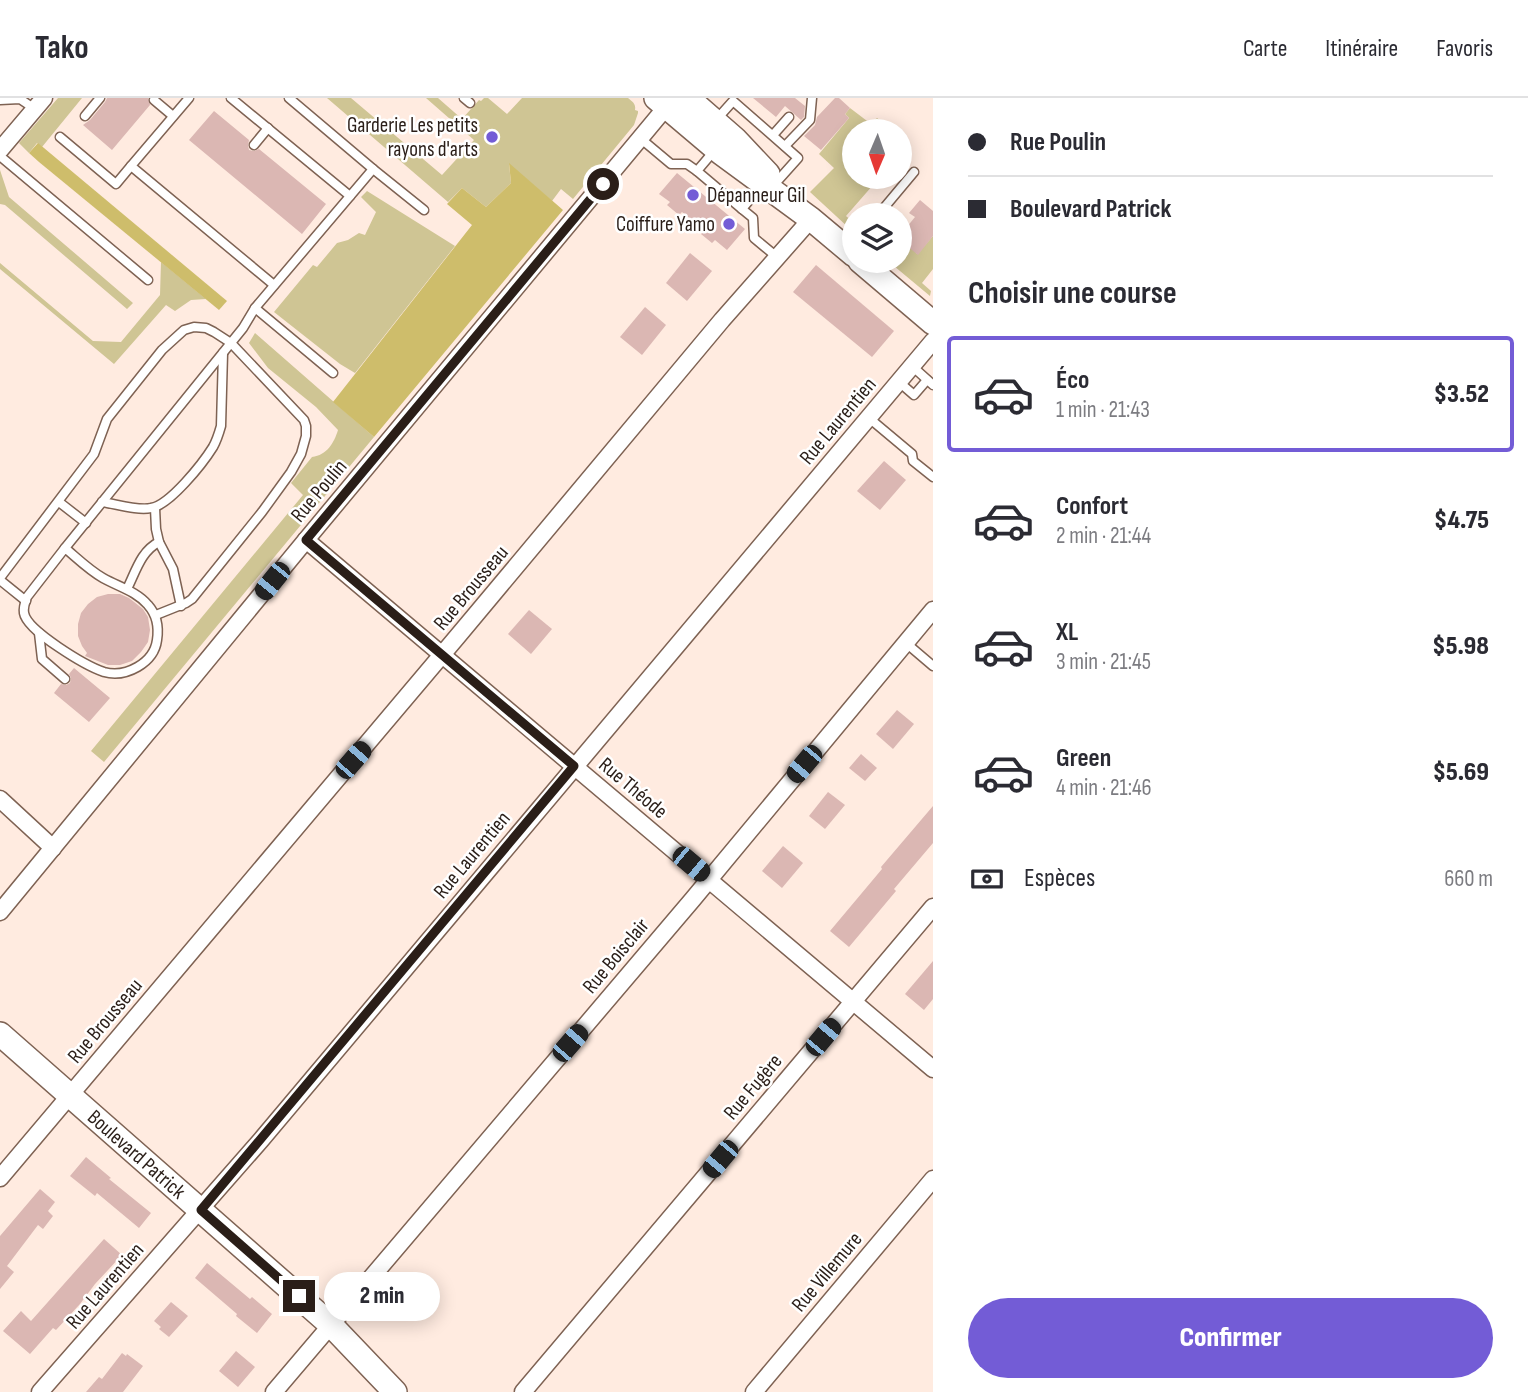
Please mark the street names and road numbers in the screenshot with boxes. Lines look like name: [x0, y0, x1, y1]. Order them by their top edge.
street label: Rue Laurentien: [794, 372, 882, 470]
street label: Rue Poulin: [286, 455, 352, 527]
street label: Rue Brousseau: [428, 541, 514, 635]
street label: Rue Théode: [594, 752, 672, 824]
street label: Rue Laurentien: [428, 806, 516, 904]
street label: Rue Boisclair: [577, 913, 655, 999]
street label: Rue Brousseau: [62, 974, 148, 1068]
street label: Rue Fugère: [718, 1049, 788, 1125]
street label: Boulevard Patrick: [83, 1104, 191, 1204]
street label: Rue Villemure: [786, 1227, 868, 1317]
street label: Rue Laurentien: [61, 1238, 149, 1334]

